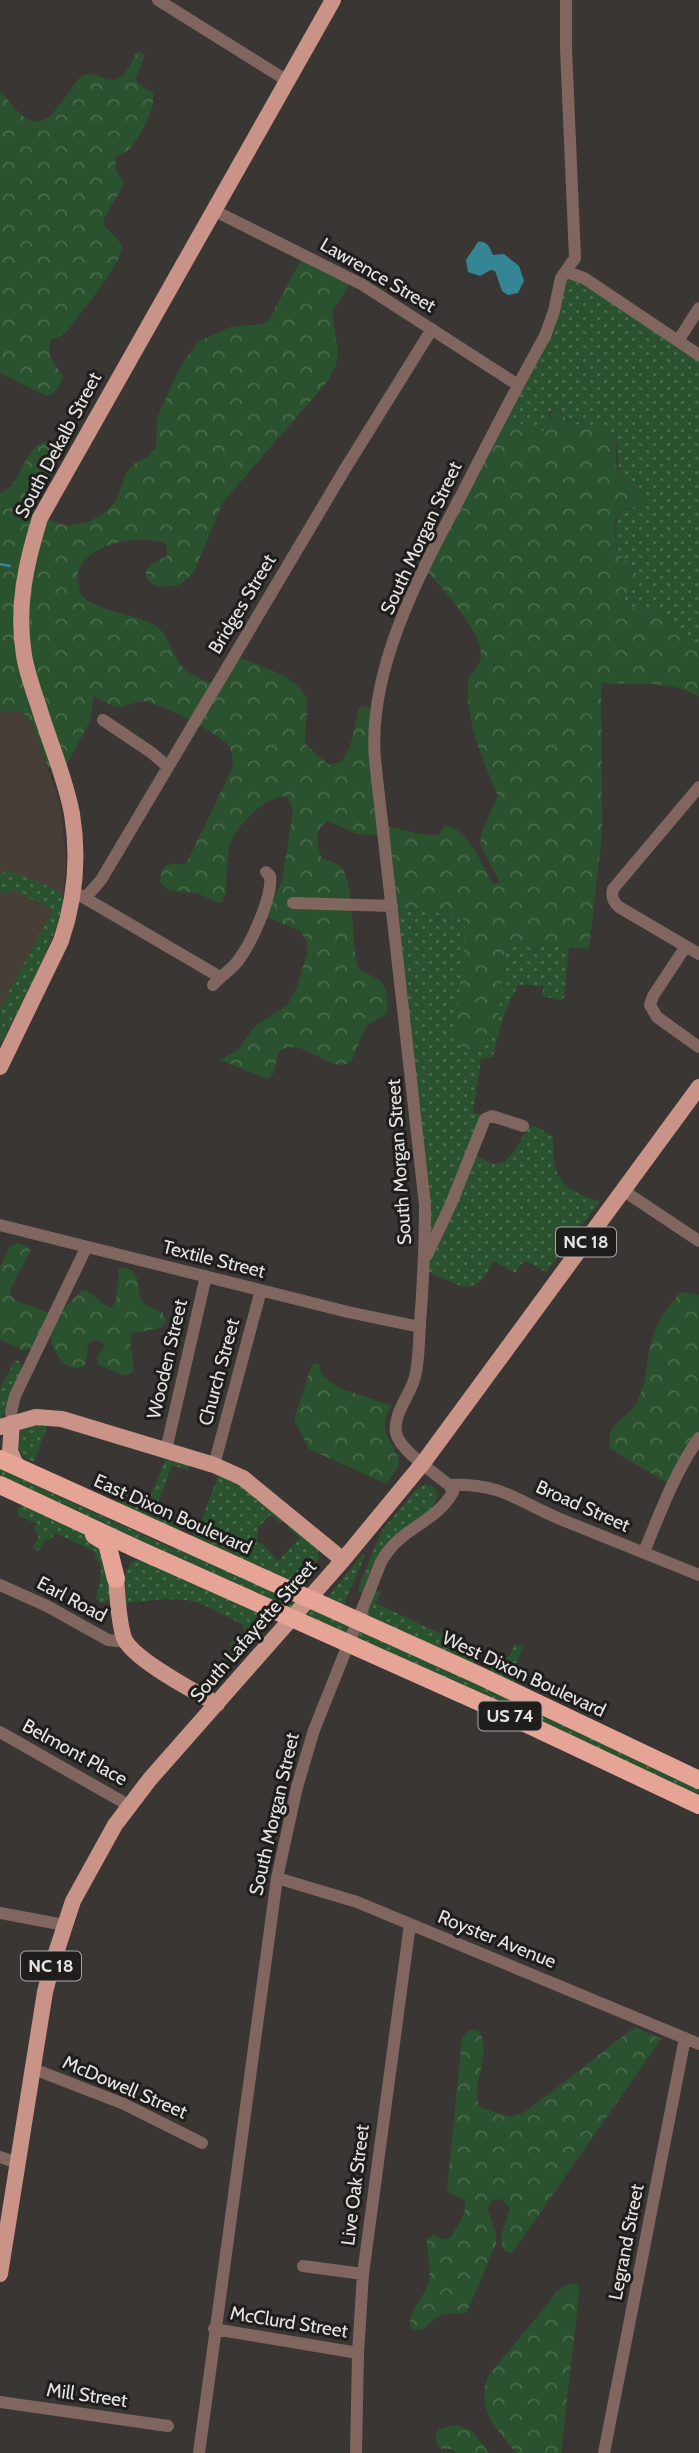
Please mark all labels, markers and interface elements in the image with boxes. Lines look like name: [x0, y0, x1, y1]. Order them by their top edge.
street label: Lawrence Street: [316, 233, 440, 318]
street label: South Dekalb Street: [10, 368, 106, 522]
street label: South Morgan Street: [375, 457, 467, 618]
street label: Bridges Street: [203, 550, 281, 658]
street label: South Morgan Street: [382, 1078, 416, 1246]
road number: NC 18: [556, 1227, 616, 1256]
street label: Textile Street: [160, 1235, 268, 1283]
street label: Wooden Street: [142, 1296, 192, 1421]
street label: Church Street: [194, 1315, 244, 1428]
street label: East Dixon Boulevard: [91, 1469, 255, 1559]
street label: Broad Street: [533, 1475, 634, 1537]
street label: South Lafayette Street: [185, 1555, 321, 1707]
street label: Earl Road: [33, 1571, 111, 1627]
street label: West Dixon Boulevard: [439, 1626, 609, 1722]
road number: US 74: [478, 1702, 542, 1730]
street label: Belmont Place: [19, 1714, 132, 1790]
street label: South Morgan Street: [244, 1730, 304, 1898]
street label: Royster Avenue: [435, 1905, 560, 1973]
road number: NC 18: [21, 1952, 81, 1980]
street label: McDowell Street: [59, 2050, 191, 2124]
street label: Live Oak Street: [336, 2123, 374, 2247]
street label: Legrand Street: [603, 2181, 649, 2302]
street label: McClurd Street: [228, 2301, 350, 2343]
street label: Mill Street: [45, 2378, 129, 2412]

